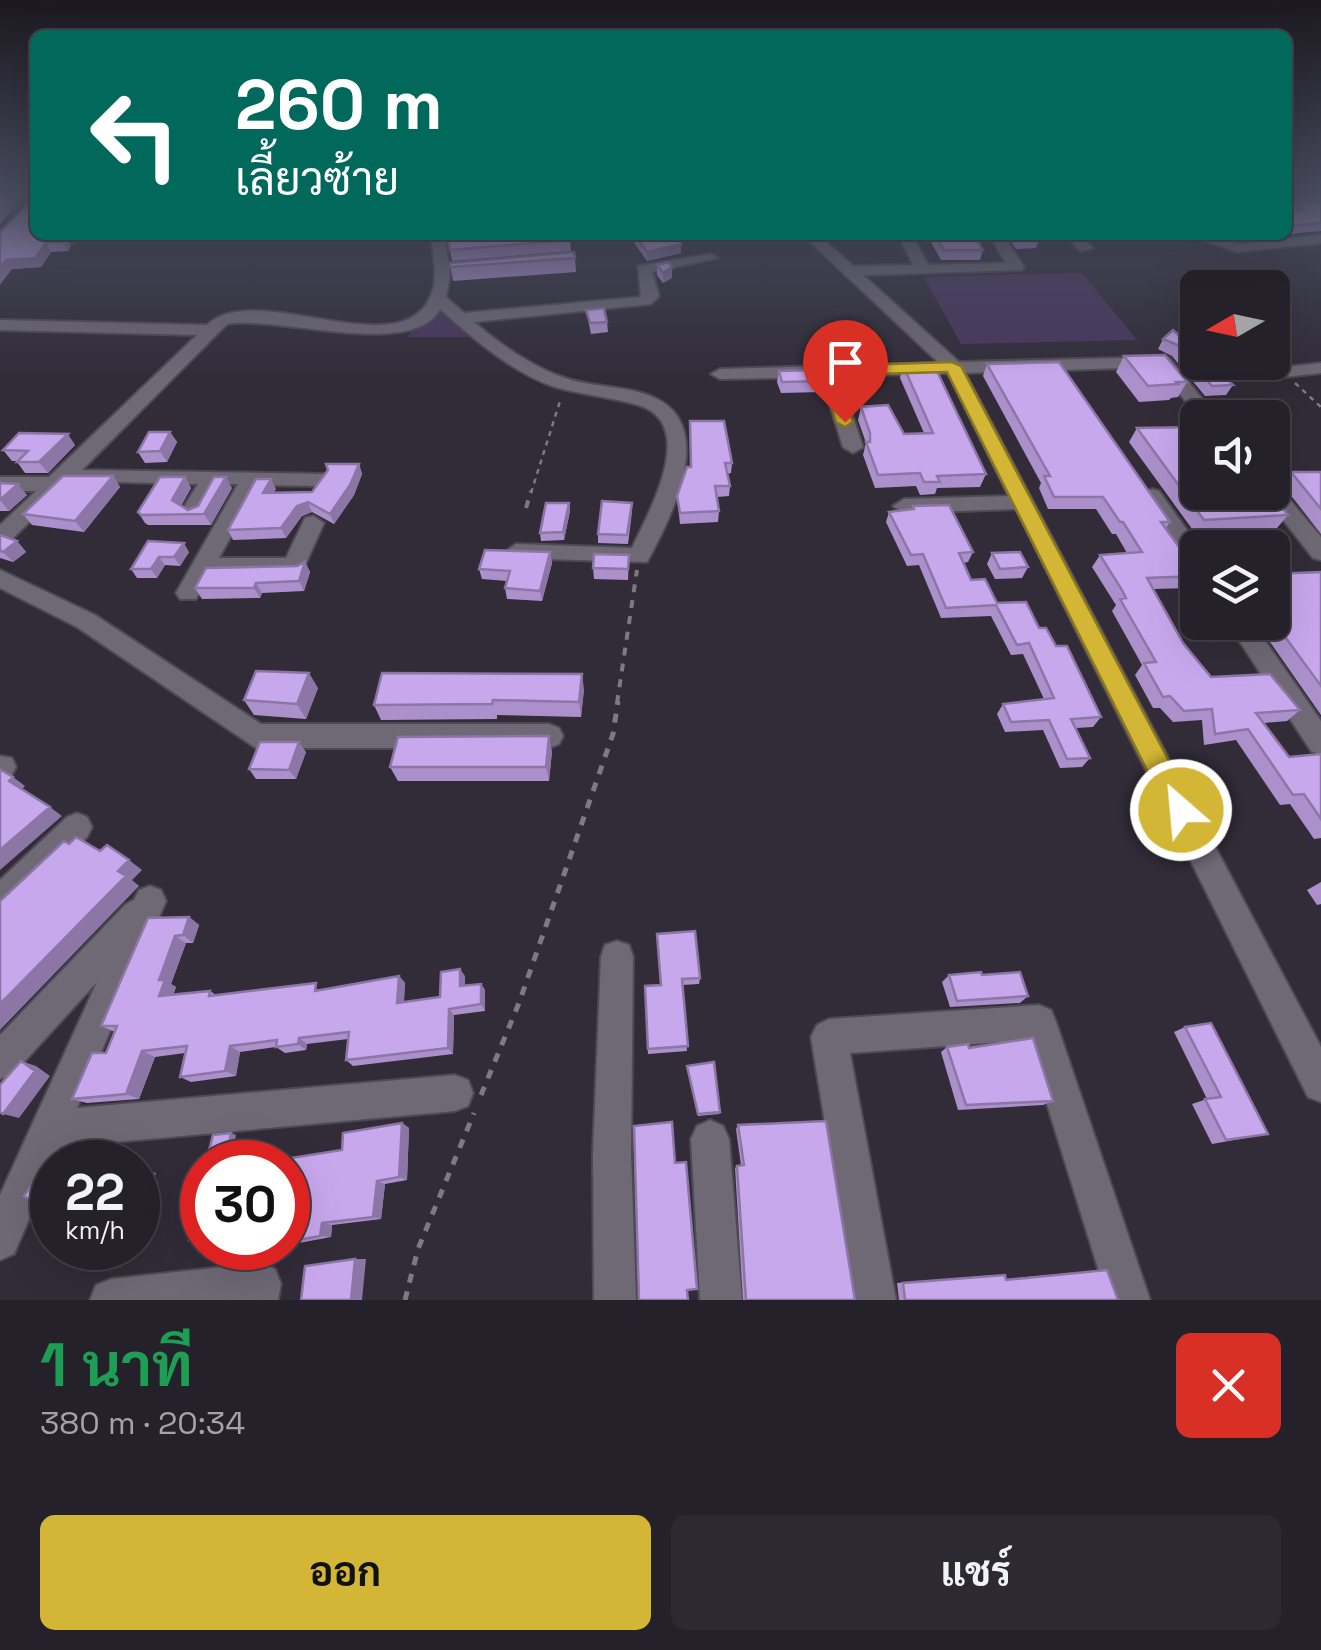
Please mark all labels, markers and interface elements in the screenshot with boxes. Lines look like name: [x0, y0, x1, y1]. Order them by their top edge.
text: 260 m: [235, 60, 443, 149]
icon: left: [70, 70, 200, 200]
text: เลี้ยวซ้าย: [235, 151, 399, 208]
north arrow: [1180, 270, 1290, 380]
map controls: [1180, 270, 1290, 640]
pin: [803, 320, 888, 423]
icon: arrive: [818, 335, 873, 390]
button: sound: [1180, 400, 1290, 510]
button: layers: [1180, 530, 1290, 640]
position arrow: [1129, 758, 1233, 862]
speed limit sign: 30: [180, 1140, 310, 1270]
text: 22: [65, 1161, 125, 1225]
text: km/h: [65, 1214, 125, 1246]
text: 1 นาที: [40, 1327, 193, 1404]
button: close: [1176, 1333, 1281, 1438]
text: 380 m · 20:34: [40, 1403, 245, 1443]
button: ออก: [40, 1515, 651, 1630]
button: แชร์: [671, 1515, 1281, 1630]

